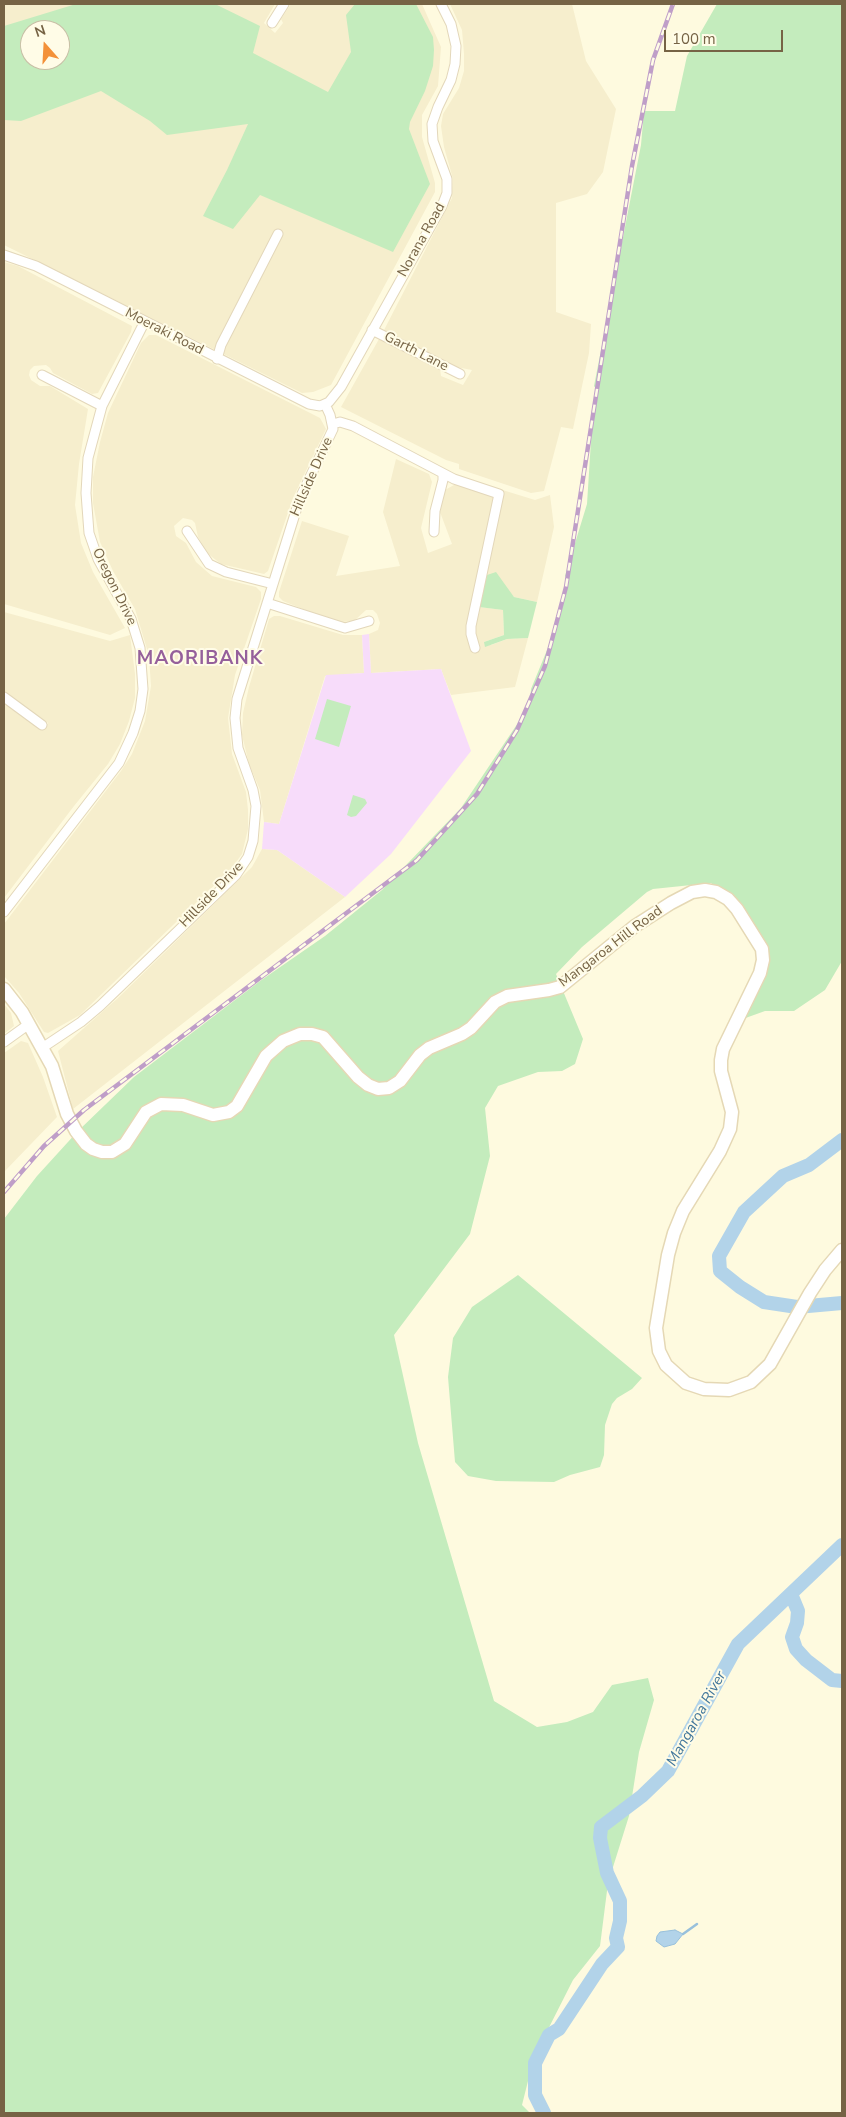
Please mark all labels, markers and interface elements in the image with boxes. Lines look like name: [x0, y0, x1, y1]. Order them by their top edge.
north arrow: [20, 20, 70, 70]
scale bar: [666, 20, 785, 52]
text: N: [32, 21, 48, 42]
text: 100 m: [672, 29, 716, 49]
street label: Norana Road: [395, 200, 449, 280]
street label: Moeraki Road: [122, 305, 206, 359]
street label: Garth Lane: [381, 329, 451, 375]
street label: Hillside Drive: [287, 435, 337, 519]
street label: Oregon Drive: [88, 546, 140, 628]
district label: MAORIBANK: [136, 648, 264, 670]
street label: Hillside Drive: [177, 859, 247, 931]
street label: Mangaroa Hill Road: [556, 903, 666, 991]
water label: Mangaroa River: [663, 1668, 731, 1770]

